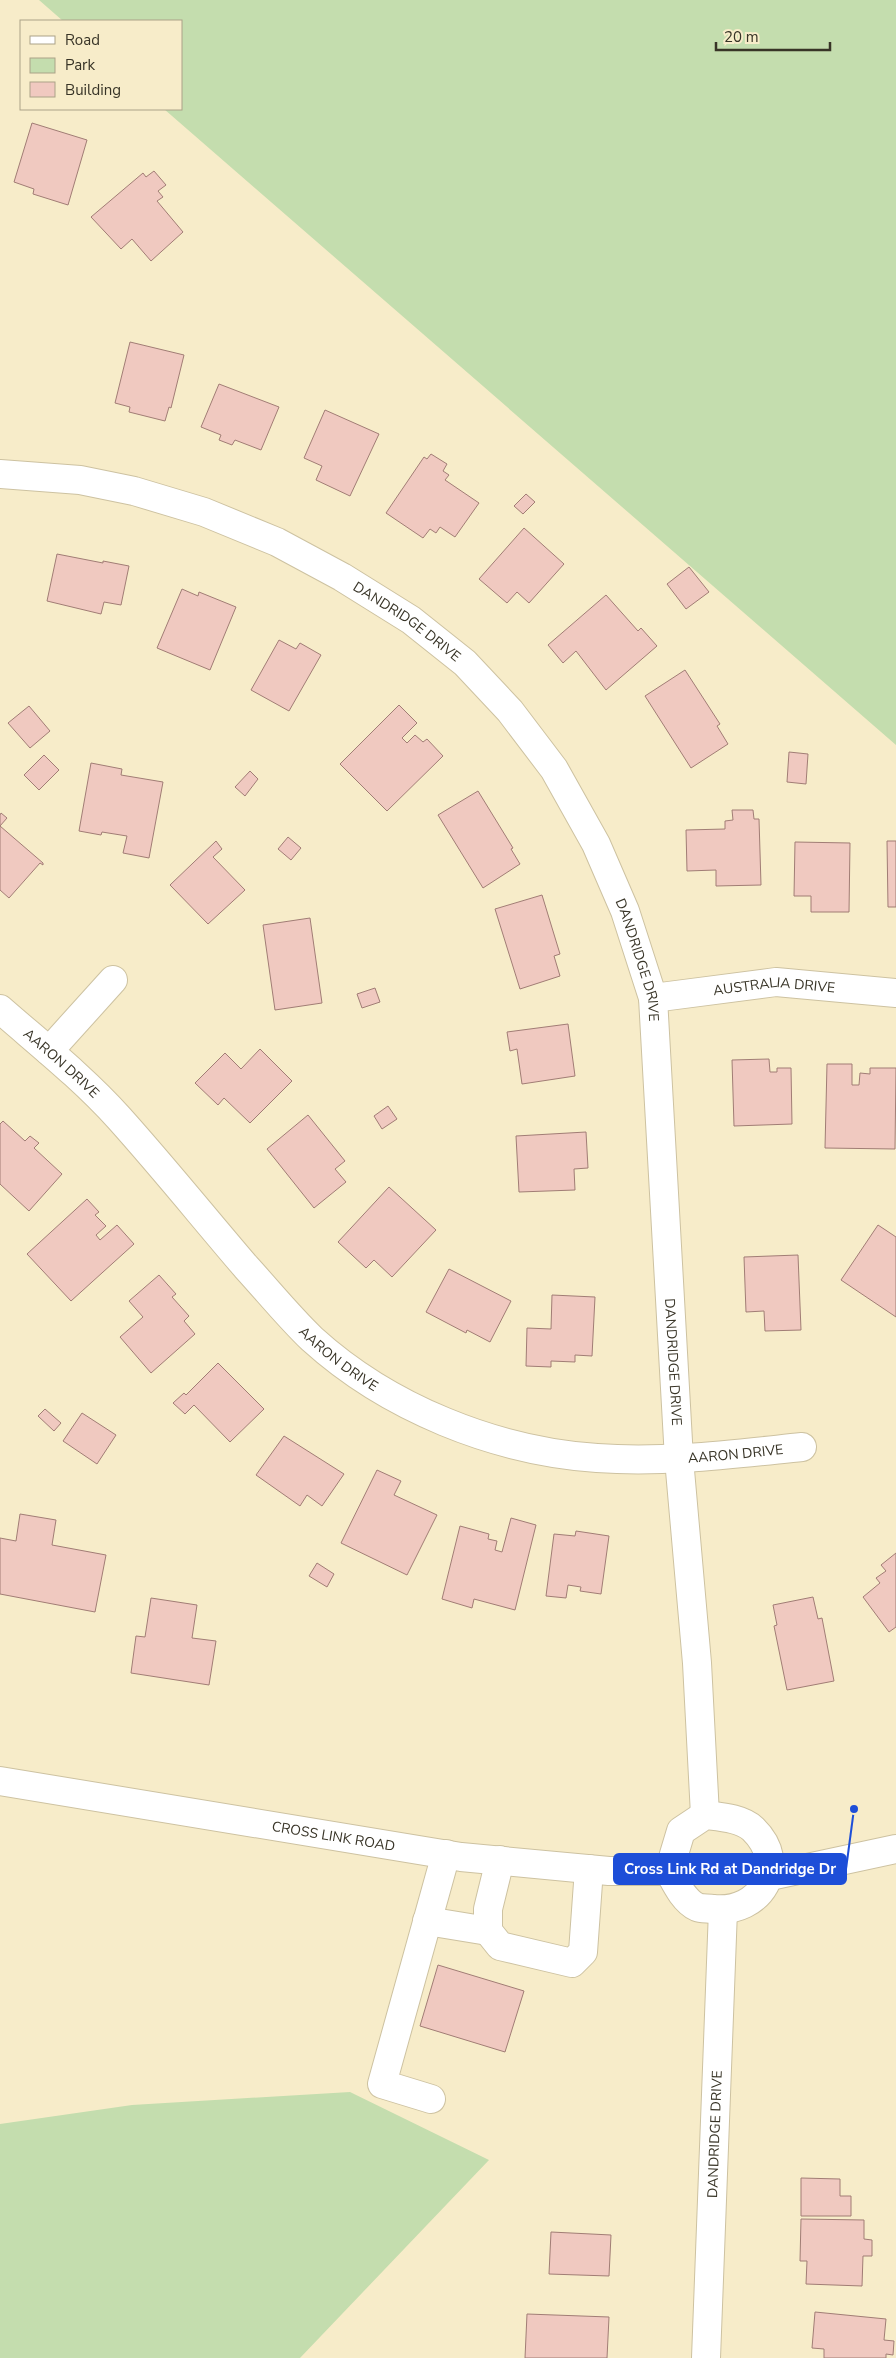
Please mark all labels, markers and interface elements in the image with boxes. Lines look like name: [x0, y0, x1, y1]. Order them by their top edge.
legend: [20, 20, 182, 110]
scale bar: [716, 20, 830, 52]
text: 20 m: [724, 27, 759, 47]
text: Road: [65, 30, 100, 50]
text: Park: [65, 55, 95, 75]
text: Building: [65, 80, 121, 100]
street label: DANDRIDGE DRIVE: [350, 577, 465, 666]
street label: DANDRIDGE DRIVE: [611, 895, 664, 1022]
street label: AUSTRALIA DRIVE: [712, 972, 836, 1000]
street label: AARON DRIVE: [20, 1024, 104, 1102]
street label: DANDRIDGE DRIVE: [660, 1298, 687, 1426]
street label: AARON DRIVE: [295, 1322, 382, 1395]
street label: AARON DRIVE: [687, 1440, 784, 1467]
street label: CROSS LINK ROAD: [270, 1816, 397, 1856]
callout: Cross Link Rd at Dandridge Dr: [614, 1854, 846, 1884]
text: Cross Link Rd at Dandridge Dr: [624, 1859, 836, 1879]
street label: DANDRIDGE DRIVE: [703, 2070, 726, 2198]

